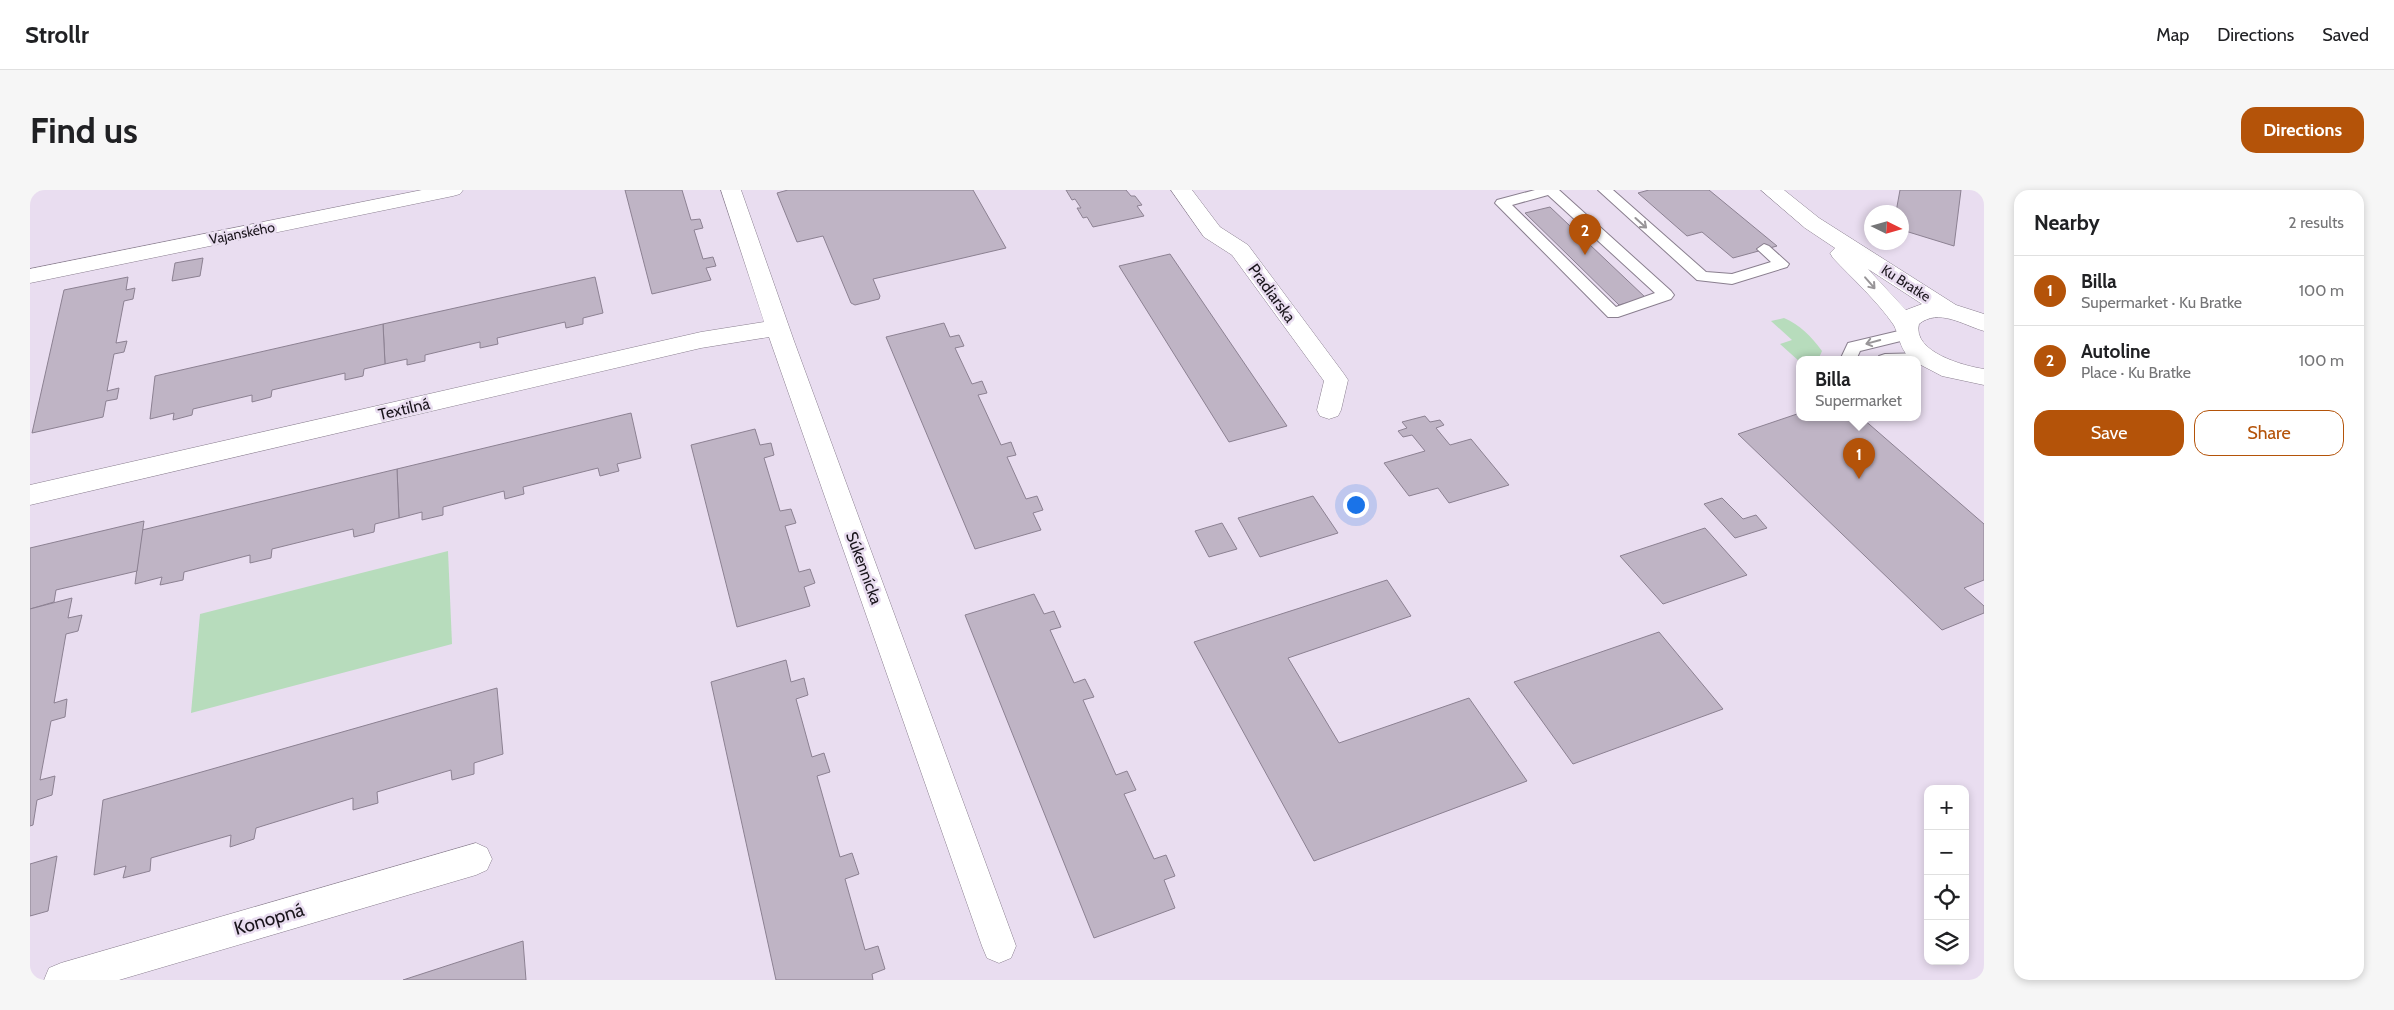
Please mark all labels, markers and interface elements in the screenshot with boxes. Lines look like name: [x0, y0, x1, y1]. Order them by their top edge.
text: Strollr: [25, 20, 89, 49]
text: Map: [2156, 24, 2189, 46]
text: Directions: [2217, 24, 2294, 46]
text: Saved: [2322, 24, 2369, 46]
button: Directions: [2241, 107, 2364, 153]
text: Find us: [30, 109, 138, 152]
north arrow: [1864, 205, 1909, 250]
text: Nearby: [2034, 210, 2100, 235]
text: 2 results: [2288, 213, 2344, 232]
pin: 2: [1569, 214, 1601, 255]
one-way arrow: [1635, 217, 1648, 228]
street label: Vajanského: [208, 218, 277, 248]
street label: Pradiarska: [1244, 260, 1300, 326]
street label: Ku Bratke: [1878, 260, 1934, 306]
text: Billa: [2081, 270, 2117, 293]
one-way arrow: [1864, 277, 1875, 290]
text: 1: [2047, 281, 2053, 300]
text: 100 m: [2299, 281, 2344, 300]
text: Supermarket · Ku Bratke: [2081, 293, 2242, 312]
one-way arrow: [1866, 337, 1882, 347]
text: Autoline: [2081, 340, 2150, 363]
text: 2: [2046, 351, 2054, 370]
text: 100 m: [2299, 351, 2344, 370]
popup: [1796, 356, 1921, 421]
text: Place · Ku Bratke: [2081, 363, 2191, 382]
text: Billa: [1815, 368, 1851, 391]
text: Supermarket: [1815, 391, 1902, 410]
street label: Textilná: [376, 394, 432, 424]
button: Save: [2034, 410, 2184, 456]
button: Share: [2194, 410, 2344, 456]
pin: 1: [1843, 438, 1875, 479]
your location: [1343, 492, 1369, 518]
street label: Súkennícka: [842, 529, 886, 607]
map controls: [1924, 785, 1969, 965]
button: +: [1924, 785, 1969, 830]
button: −: [1924, 830, 1969, 875]
button: locate: [1924, 875, 1969, 920]
street label: Konopná: [231, 898, 307, 940]
button: layers: [1924, 920, 1969, 965]

